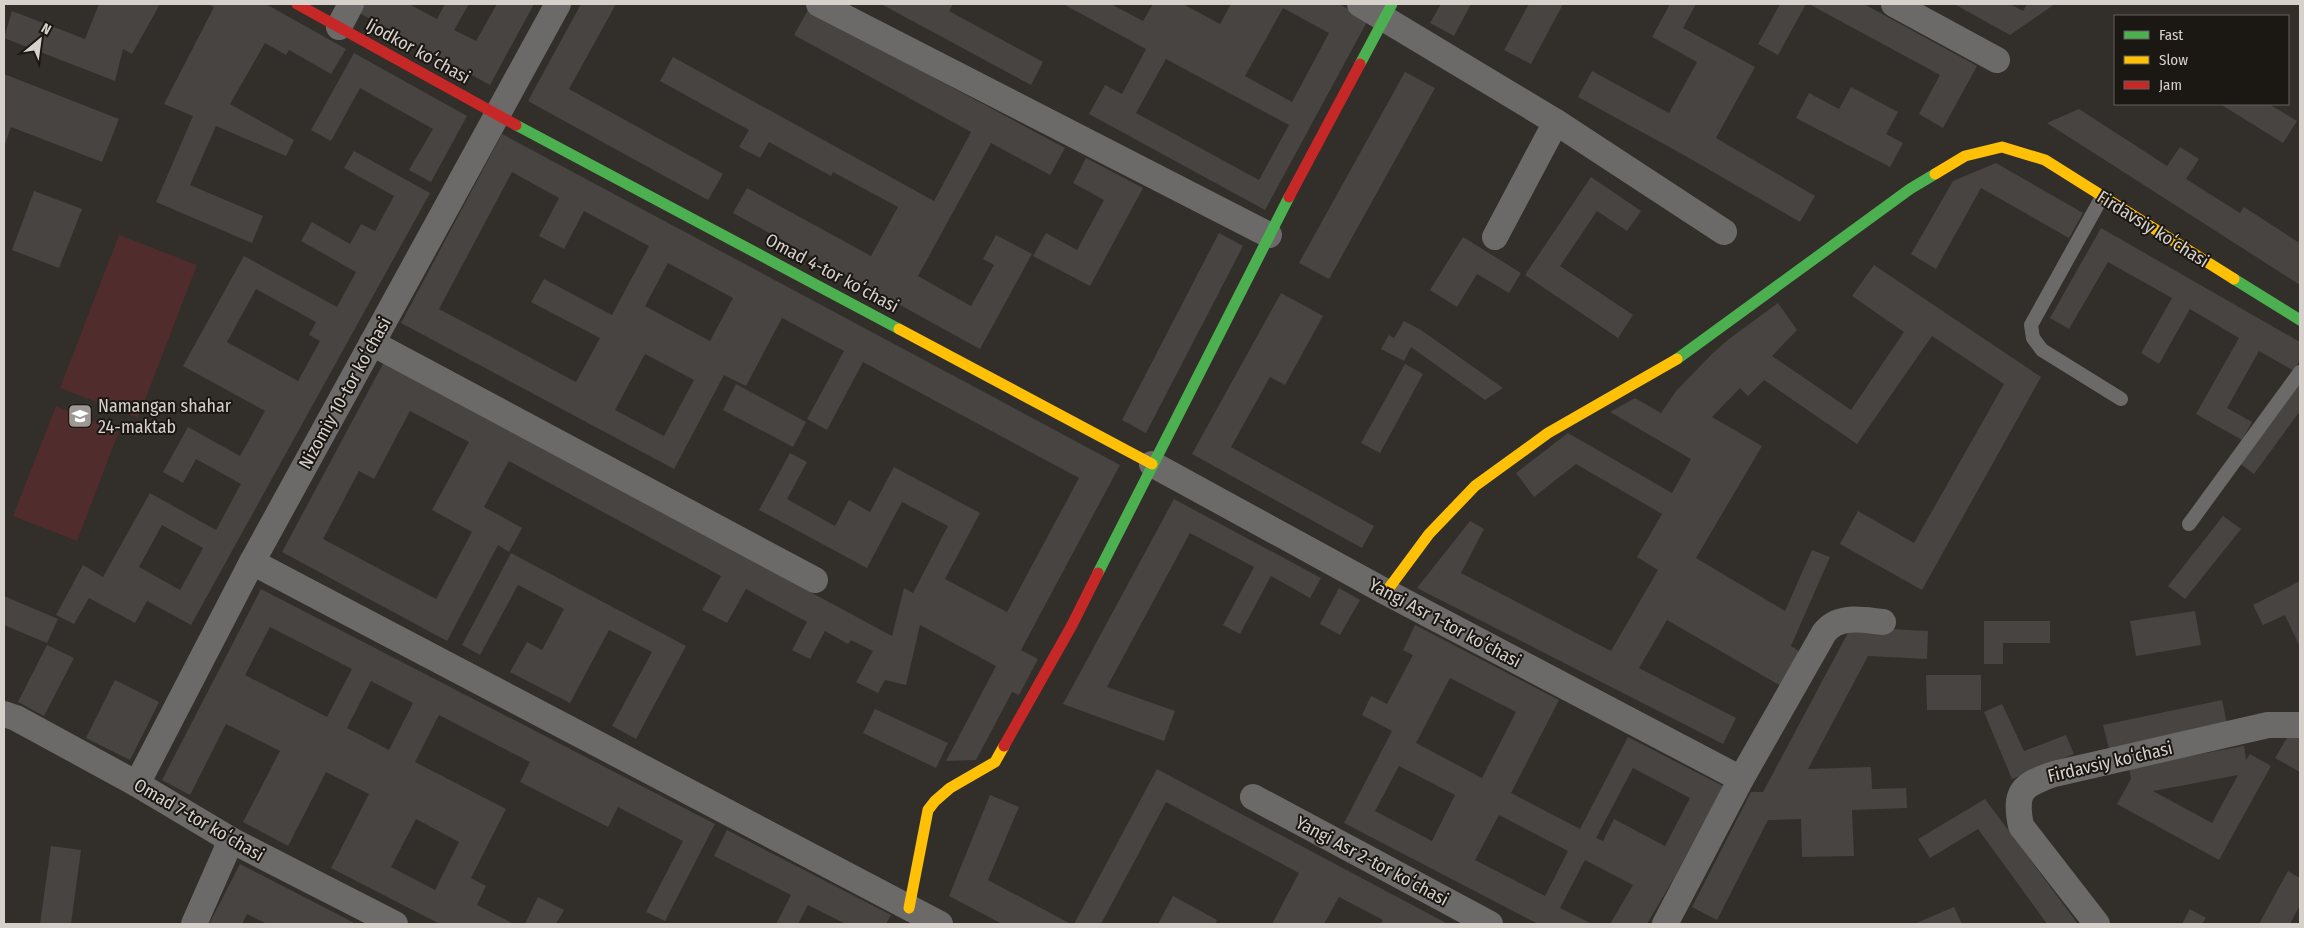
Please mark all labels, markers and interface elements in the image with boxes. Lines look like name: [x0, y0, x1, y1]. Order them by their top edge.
street label: Ijodkor koʻchasi: [362, 13, 474, 89]
north arrow: [15, 15, 65, 65]
legend: [2114, 15, 2289, 105]
text: N: [38, 20, 54, 39]
text: Fast: [2159, 26, 2183, 44]
text: Slow: [2159, 51, 2188, 69]
text: Jam: [2159, 76, 2182, 94]
street label: Firdavsiy koʻchasi: [2093, 186, 2213, 272]
street label: Omad 4-tor koʻchasi: [762, 229, 902, 317]
street label: Nizomiy 10-tor koʻchasi: [294, 313, 396, 473]
place label: Namangan shahar 24-maktab: [98, 395, 232, 438]
school or university icon: Namangan shahar 24-maktab: [67, 403, 93, 429]
street label: Yangi Asr 1-tor koʻchasi: [1365, 574, 1525, 672]
street label: Firdavsiy koʻchasi: [2046, 737, 2174, 787]
street label: Omad 7-tor koʻchasi: [130, 774, 268, 866]
street label: Yangi Asr 2-tor koʻchasi: [1292, 811, 1452, 911]

